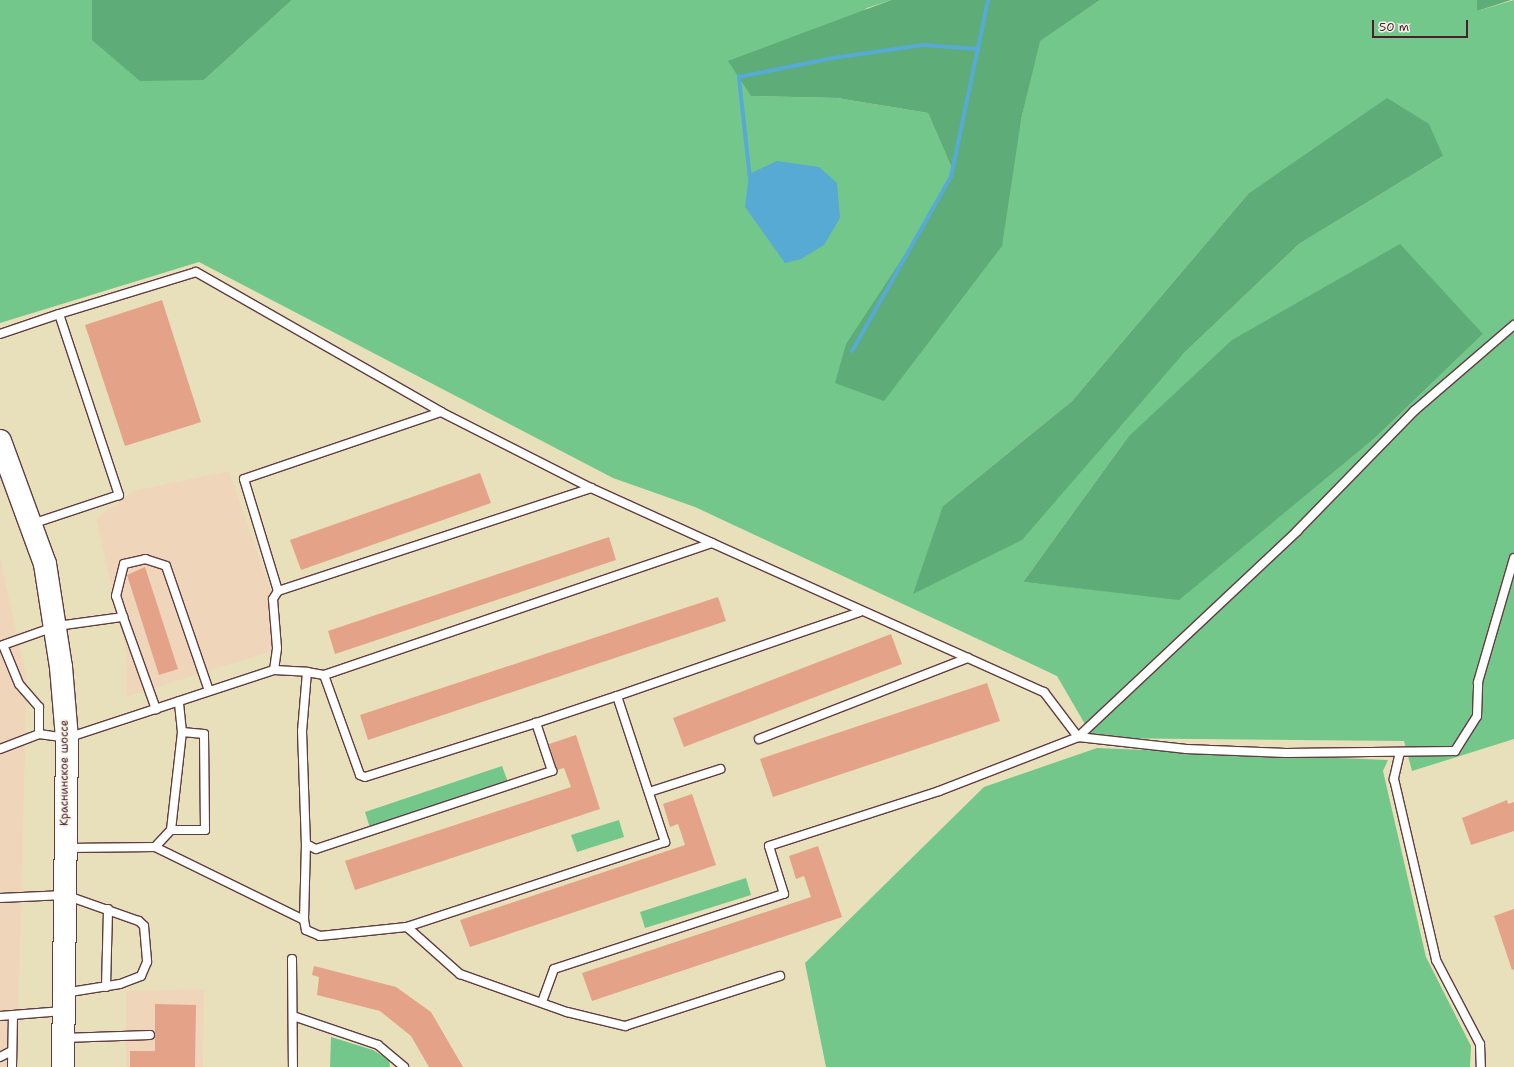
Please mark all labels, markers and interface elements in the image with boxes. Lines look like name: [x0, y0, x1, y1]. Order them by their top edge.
scale bar: [1374, 12, 1470, 38]
text: 50 m: [1379, 19, 1409, 35]
street label: Краснинское шоссе: [58, 720, 72, 826]

